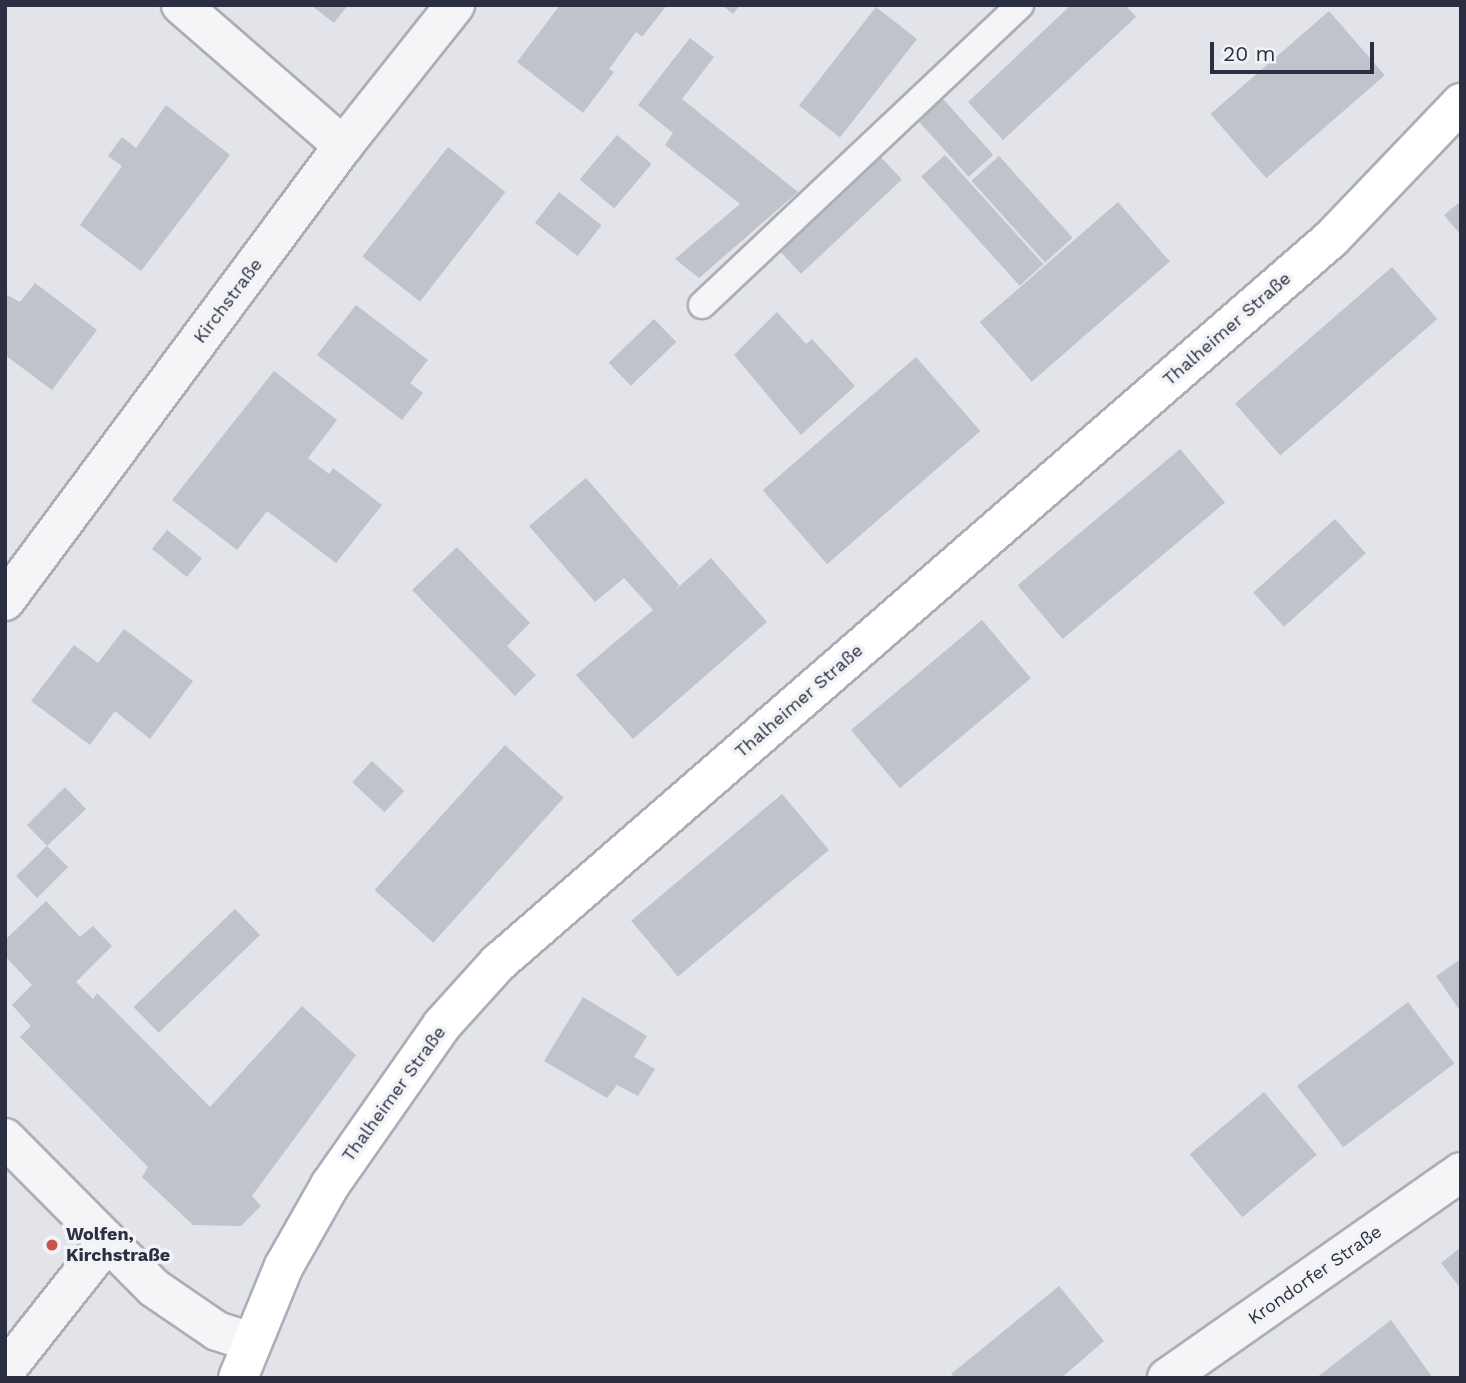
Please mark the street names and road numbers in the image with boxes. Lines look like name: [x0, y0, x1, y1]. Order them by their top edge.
street label: Kirchstraße: [189, 254, 267, 348]
street label: Thalheimer Straße: [1159, 268, 1295, 390]
street label: Thalheimer Straße: [731, 640, 867, 762]
street label: Thalheimer Straße: [337, 1022, 451, 1166]
street label: Krondorfer Straße: [1244, 1221, 1386, 1329]

